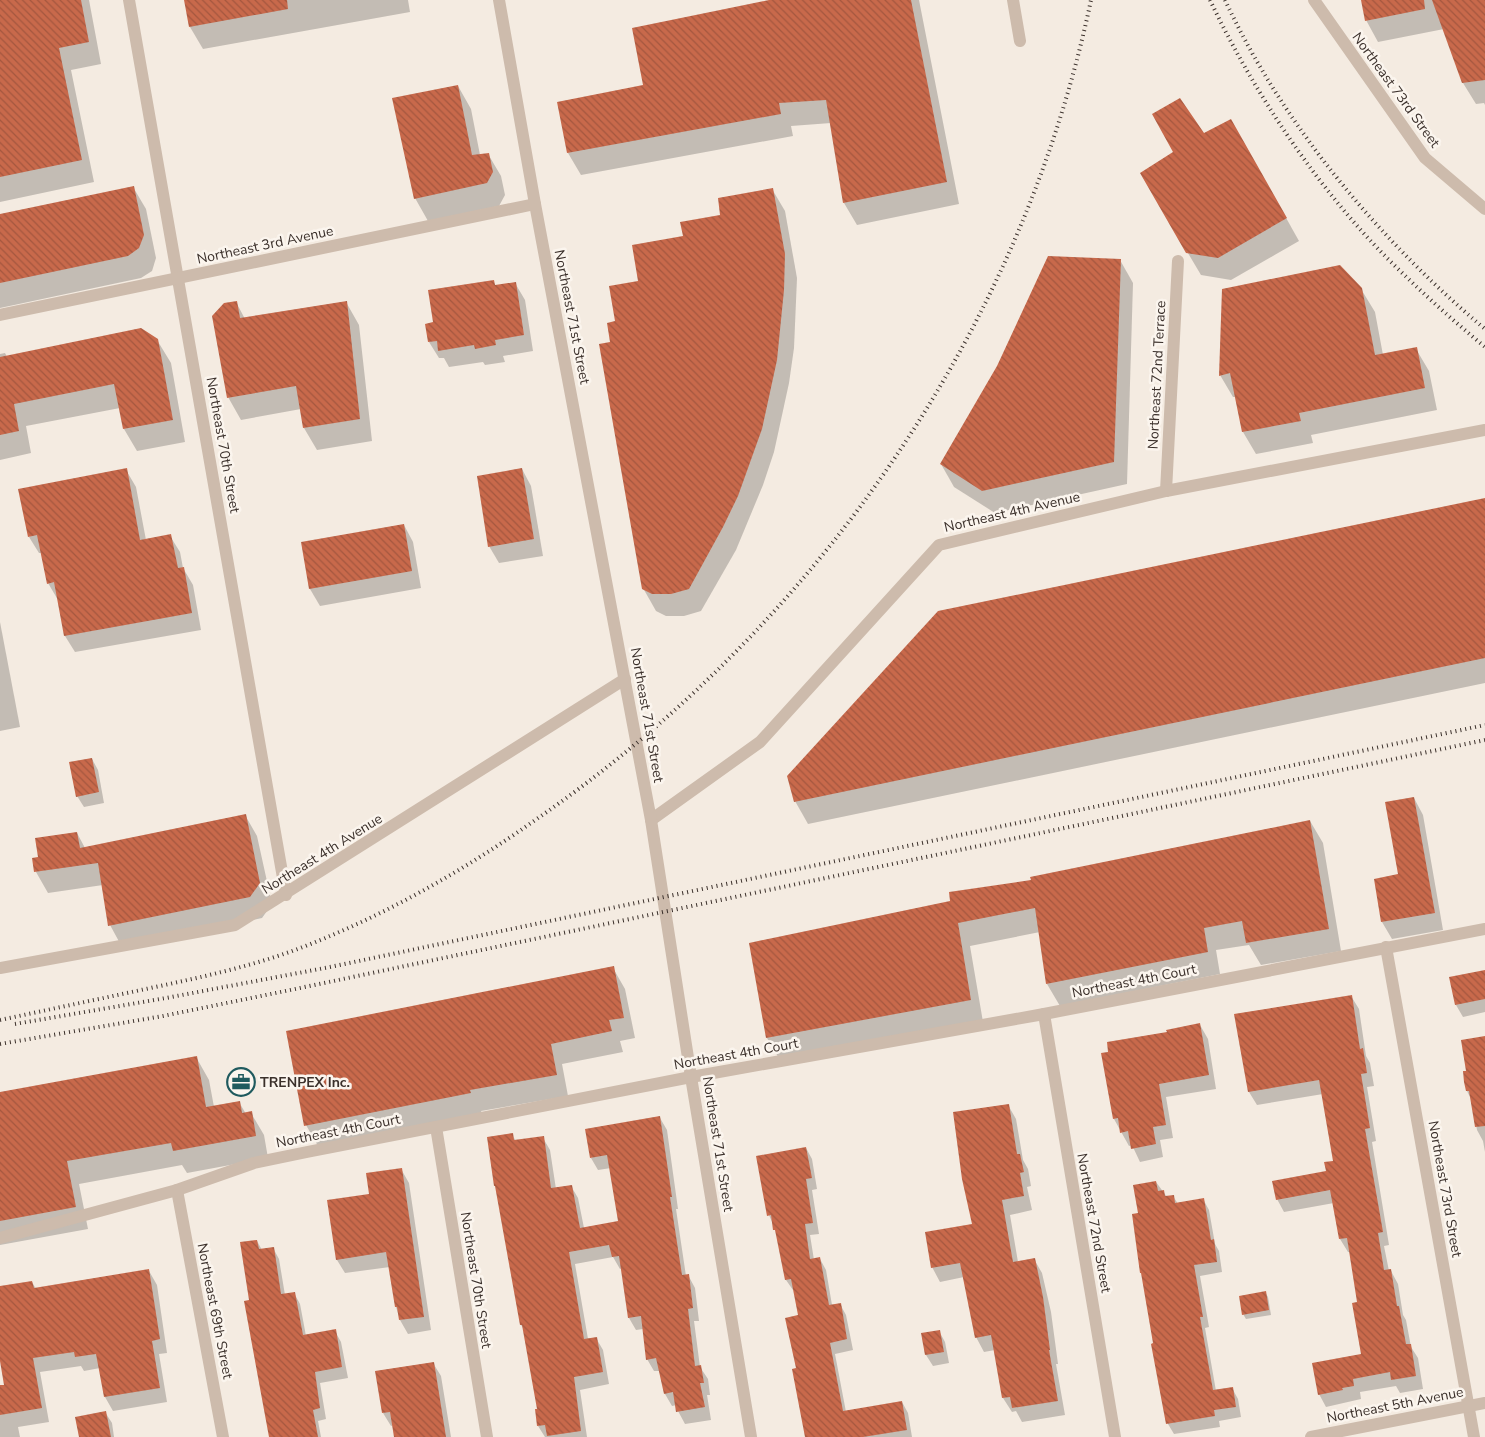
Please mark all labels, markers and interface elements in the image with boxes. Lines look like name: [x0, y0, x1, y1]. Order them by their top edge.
street label: Northeast 73rd Street: [1348, 29, 1444, 152]
street label: Northeast 3rd Avenue: [195, 221, 335, 269]
street label: Northeast 71st Street: [550, 248, 594, 386]
street label: Northeast 72nd Terrace: [1144, 300, 1170, 450]
street label: Northeast 70th Street: [202, 375, 244, 515]
street label: Northeast 4th Avenue: [942, 487, 1082, 537]
street label: Northeast 71st Street: [626, 646, 668, 784]
street label: Northeast 4th Avenue: [258, 809, 386, 899]
street label: Northeast 4th Court: [1070, 960, 1198, 1002]
street label: Northeast 4th Court: [672, 1034, 800, 1074]
office icon: TRENPEX Inc.: [226, 1067, 256, 1097]
place label: TRENPEX Inc.: [260, 1073, 350, 1092]
street label: Northeast 71st Street: [698, 1075, 738, 1213]
street label: Northeast 4th Court: [274, 1110, 402, 1152]
street label: Northeast 73rd Street: [1424, 1119, 1466, 1259]
street label: Northeast 72nd Street: [1072, 1152, 1116, 1294]
street label: Northeast 70th Street: [456, 1210, 496, 1350]
street label: Northeast 69th Street: [193, 1242, 237, 1381]
street label: Northeast 5th Avenue: [1325, 1382, 1465, 1428]

